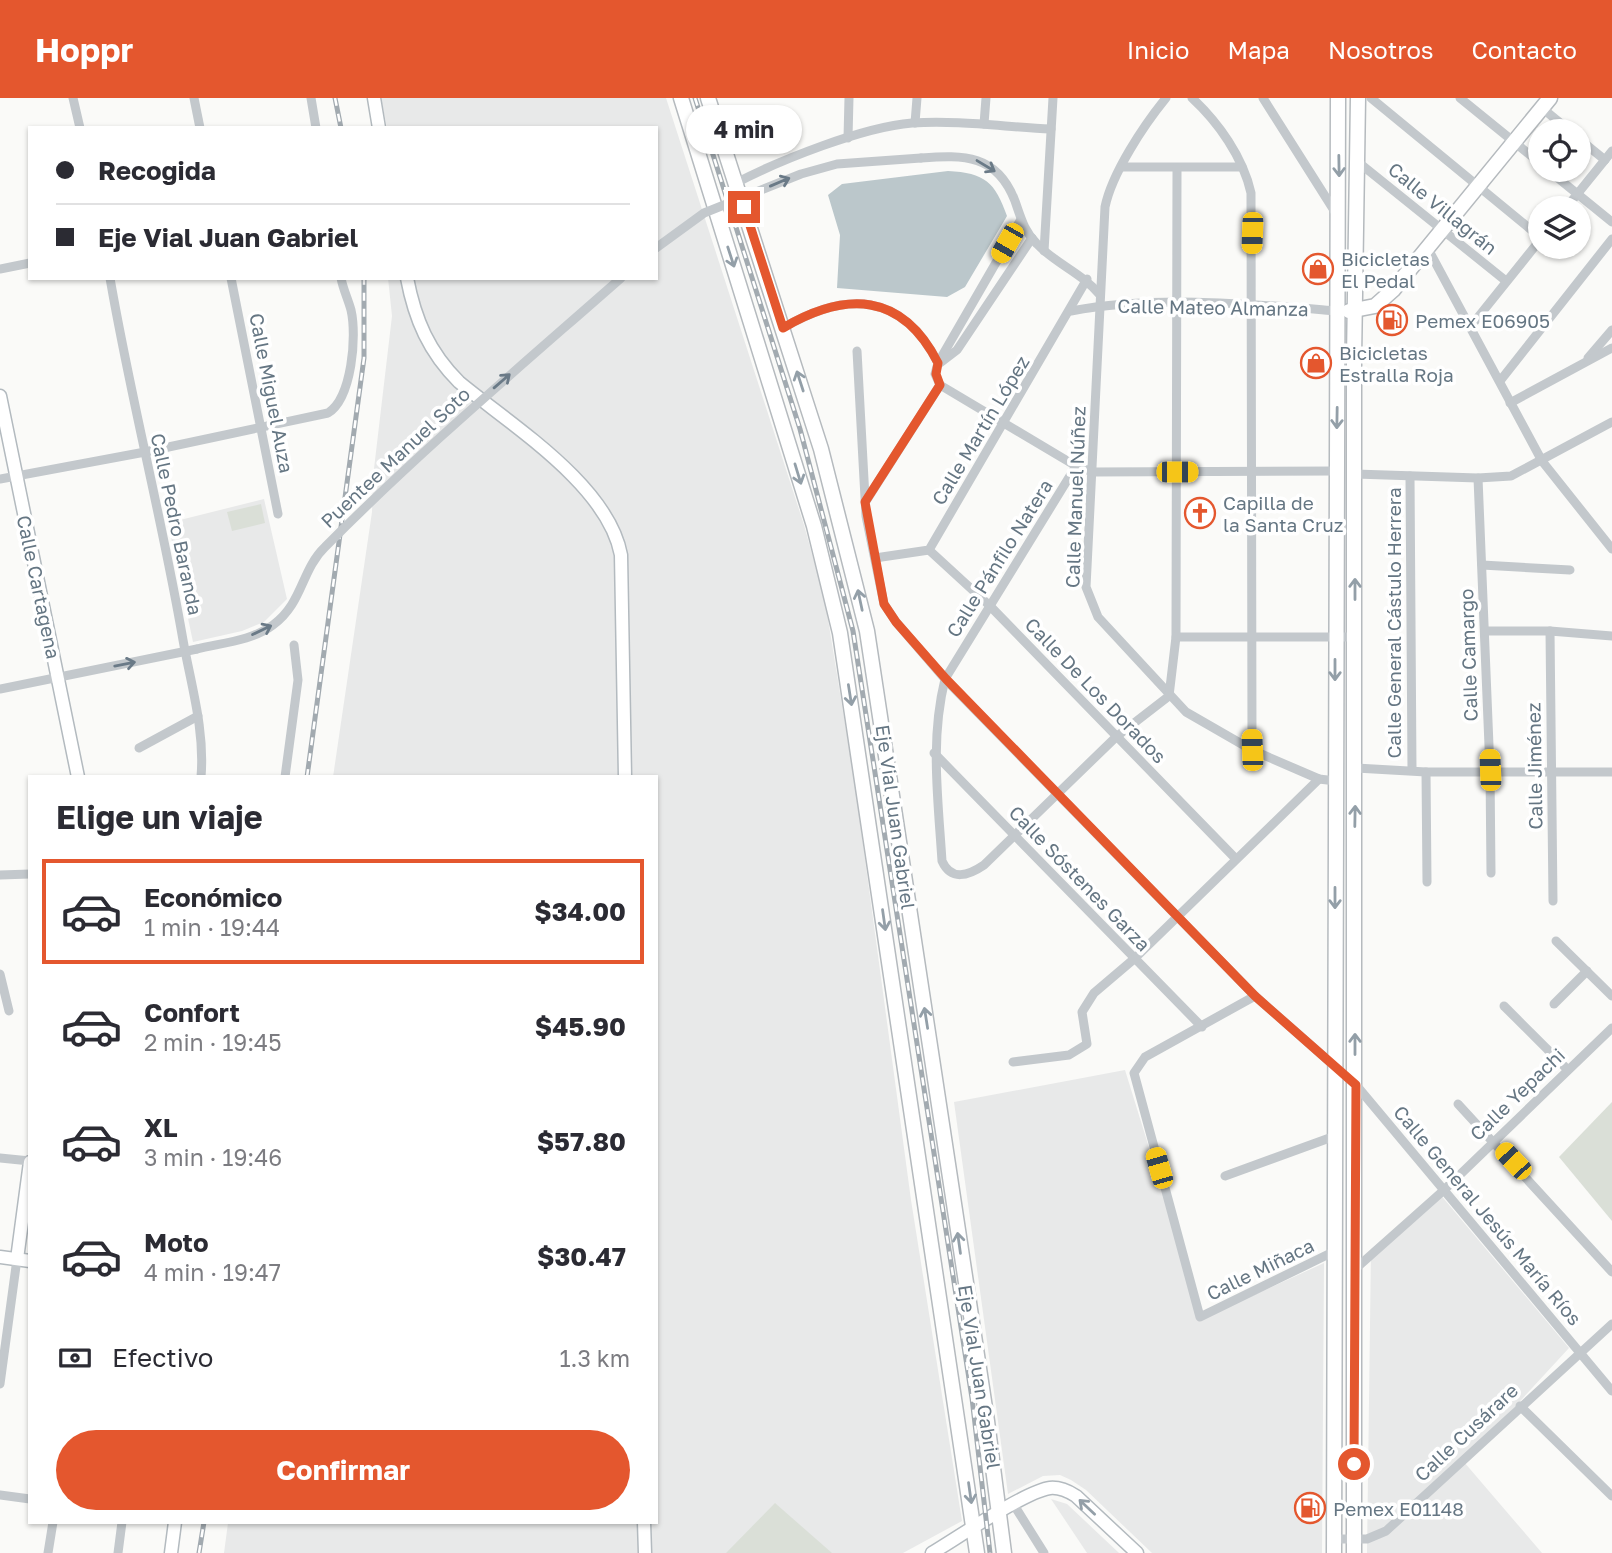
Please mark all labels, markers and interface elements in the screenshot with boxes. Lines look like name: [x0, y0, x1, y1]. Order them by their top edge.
text: Hoppr: [35, 30, 133, 69]
text: Inicio: [1127, 35, 1189, 64]
text: Mapa: [1227, 35, 1290, 64]
text: Nosotros: [1328, 35, 1434, 64]
text: Contacto: [1472, 35, 1577, 64]
callout: 4 min: [686, 105, 802, 154]
text: 4 min: [714, 115, 774, 143]
map controls: [1528, 119, 1591, 259]
button: locate: [1528, 119, 1591, 182]
one-way arrow: [1332, 154, 1346, 177]
text: Recogida: [98, 155, 216, 186]
street label: Calle Villagrán: [1384, 157, 1502, 259]
one-way arrow: [976, 159, 996, 173]
one-way arrow: [769, 175, 790, 188]
route end: [728, 191, 760, 223]
button: layers: [1528, 196, 1591, 259]
car: [1241, 212, 1264, 254]
car: [988, 220, 1027, 266]
text: Eje Vial Juan Gabriel: [98, 222, 358, 253]
one-way arrow: [725, 245, 738, 267]
place label: Bicicletas El Pedal: [1341, 247, 1430, 292]
shop icon: Bicicletas El Pedal: [1301, 252, 1335, 286]
street label: Calle Mateo Almanza: [1117, 294, 1309, 320]
fuel station icon: Pemex E06905: [1375, 303, 1409, 337]
place label: Pemex E06905: [1415, 309, 1550, 332]
street label: Calle Miguel Auza: [245, 311, 299, 475]
place label: Bicicletas Estralla Roja: [1339, 341, 1454, 386]
shop icon: Bicicletas Estralla Roja: [1299, 346, 1333, 380]
street label: Calle Martín López: [926, 351, 1034, 509]
one-way arrow: [792, 370, 805, 392]
one-way arrow: [493, 373, 511, 389]
street label: Puentee Manuel Soto: [316, 382, 474, 532]
street label: Calle Manuel Núñez: [1060, 406, 1090, 588]
one-way arrow: [1330, 406, 1344, 429]
street label: Calle Pedro Baranda: [146, 431, 208, 617]
car: [1157, 462, 1199, 483]
one-way arrow: [792, 463, 805, 485]
street label: Calle Pánfilo Natera: [941, 475, 1057, 641]
street label: Calle General Cástulo Herrera: [1382, 487, 1405, 759]
place label: Capilla de la Santa Cruz: [1223, 491, 1344, 536]
church icon: Capilla de la Santa Cruz: [1183, 496, 1217, 530]
street label: Calle Cartagena: [13, 513, 65, 661]
one-way arrow: [1348, 578, 1362, 601]
street label: Calle Camargo: [1454, 588, 1482, 722]
one-way arrow: [853, 589, 867, 612]
street label: Calle De Los Dorados: [1021, 613, 1171, 767]
one-way arrow: [251, 623, 272, 637]
one-way arrow: [113, 657, 136, 670]
one-way arrow: [1328, 658, 1342, 681]
one-way arrow: [844, 683, 857, 706]
street label: Calle Jiménez: [1521, 702, 1547, 830]
street label: Eje Vial Juan Gabriel: [872, 723, 920, 911]
car: [1241, 729, 1264, 771]
car: [1479, 749, 1502, 791]
text: Elige un viaje: [56, 798, 263, 836]
street label: Calle Sóstenes Garza: [1005, 800, 1155, 956]
one-way arrow: [1348, 805, 1362, 828]
icon: car: [60, 880, 123, 943]
text: Económico: [144, 882, 282, 913]
one-way arrow: [1328, 886, 1342, 909]
text: $34.00: [534, 896, 626, 927]
one-way arrow: [877, 908, 890, 931]
text: 1 min · 19:44: [144, 913, 280, 941]
icon: car: [60, 995, 123, 1058]
text: Confort: [144, 997, 240, 1028]
one-way arrow: [919, 1008, 932, 1030]
text: $45.90: [535, 1011, 626, 1042]
text: 2 min · 19:45: [144, 1028, 282, 1056]
one-way arrow: [1348, 1033, 1362, 1056]
street label: Calle Yepachi: [1465, 1043, 1569, 1145]
street label: Calle General Jesús María Ríos: [1389, 1100, 1587, 1330]
icon: car: [60, 1110, 123, 1173]
text: XL: [144, 1112, 178, 1143]
text: $57.80: [537, 1126, 626, 1157]
car: [1491, 1138, 1536, 1184]
text: 3 min · 19:46: [144, 1143, 282, 1171]
car: [1144, 1145, 1175, 1191]
icon: car: [60, 1225, 123, 1288]
text: Moto: [144, 1227, 209, 1258]
one-way arrow: [953, 1233, 966, 1255]
street label: Calle Miñaca: [1203, 1233, 1317, 1305]
text: $30.47: [537, 1241, 626, 1272]
text: 4 min · 19:47: [144, 1258, 281, 1286]
street label: Eje Vial Juan Gabriel: [954, 1283, 1006, 1471]
icon: cash: [56, 1339, 94, 1377]
text: Efectivo: [112, 1342, 213, 1373]
text: 1.3 km: [559, 1344, 630, 1372]
street label: Calle Cusárare: [1410, 1378, 1522, 1486]
button: Confirmar: [56, 1430, 630, 1510]
route start: [1338, 1448, 1370, 1480]
one-way arrow: [964, 1481, 977, 1504]
fuel station icon: Pemex E01148: [1293, 1491, 1327, 1525]
place label: Pemex E01148: [1333, 1497, 1464, 1520]
one-way arrow: [1079, 1498, 1096, 1515]

